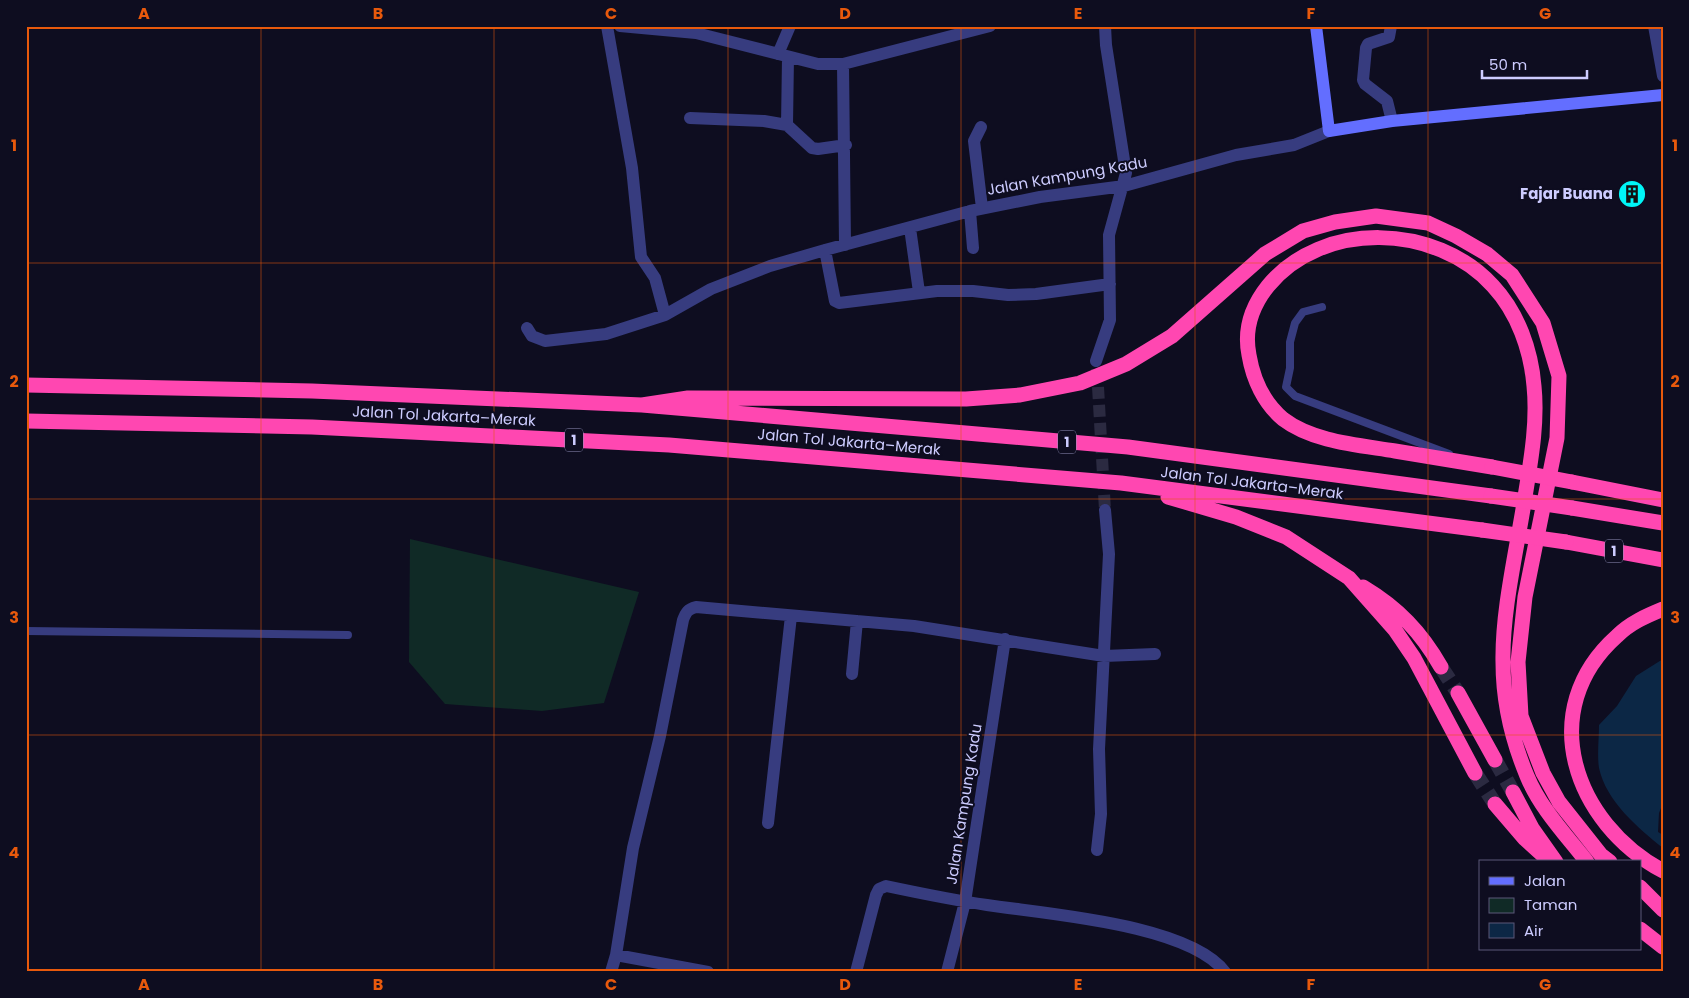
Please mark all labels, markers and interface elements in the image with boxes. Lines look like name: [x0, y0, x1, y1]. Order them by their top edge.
text: A: [138, 2, 150, 25]
text: B: [373, 2, 383, 25]
text: C: [605, 2, 617, 25]
text: D: [839, 2, 851, 25]
text: E: [1074, 2, 1082, 25]
text: F: [1307, 2, 1316, 25]
text: G: [1539, 2, 1551, 25]
scale bar: [1482, 48, 1586, 80]
text: 50 m: [1489, 54, 1527, 75]
text: 1: [11, 134, 17, 157]
text: 1: [1672, 134, 1678, 157]
street label: Jalan Kampung Kadu: [985, 151, 1149, 200]
building icon: Fajar Buana: [1617, 179, 1647, 209]
place label: Fajar Buana: [1520, 183, 1613, 204]
text: 2: [9, 370, 19, 393]
text: 2: [1670, 370, 1680, 393]
street label: Jalan Tol Jakarta–Merak: [352, 400, 537, 431]
street label: Jalan Tol Jakarta–Merak: [757, 423, 942, 460]
road number: 1: [565, 428, 583, 452]
road number: 1: [1058, 431, 1076, 454]
street label: Jalan Tol Jakarta–Merak: [1160, 461, 1345, 504]
road number: 1: [1605, 540, 1623, 562]
text: 3: [9, 606, 19, 629]
text: 3: [1670, 606, 1680, 629]
street label: Jalan Kampung Kadu: [940, 722, 987, 886]
text: 4: [9, 841, 20, 864]
text: 4: [1670, 841, 1681, 864]
legend: [1479, 860, 1642, 950]
text: Jalan: [1524, 870, 1566, 891]
text: Taman: [1524, 894, 1577, 915]
text: Air: [1524, 920, 1544, 941]
text: A: [138, 973, 150, 996]
text: B: [373, 973, 383, 996]
text: C: [605, 973, 617, 996]
text: D: [839, 973, 851, 996]
text: E: [1074, 973, 1082, 996]
text: F: [1307, 973, 1316, 996]
text: G: [1539, 973, 1551, 996]

